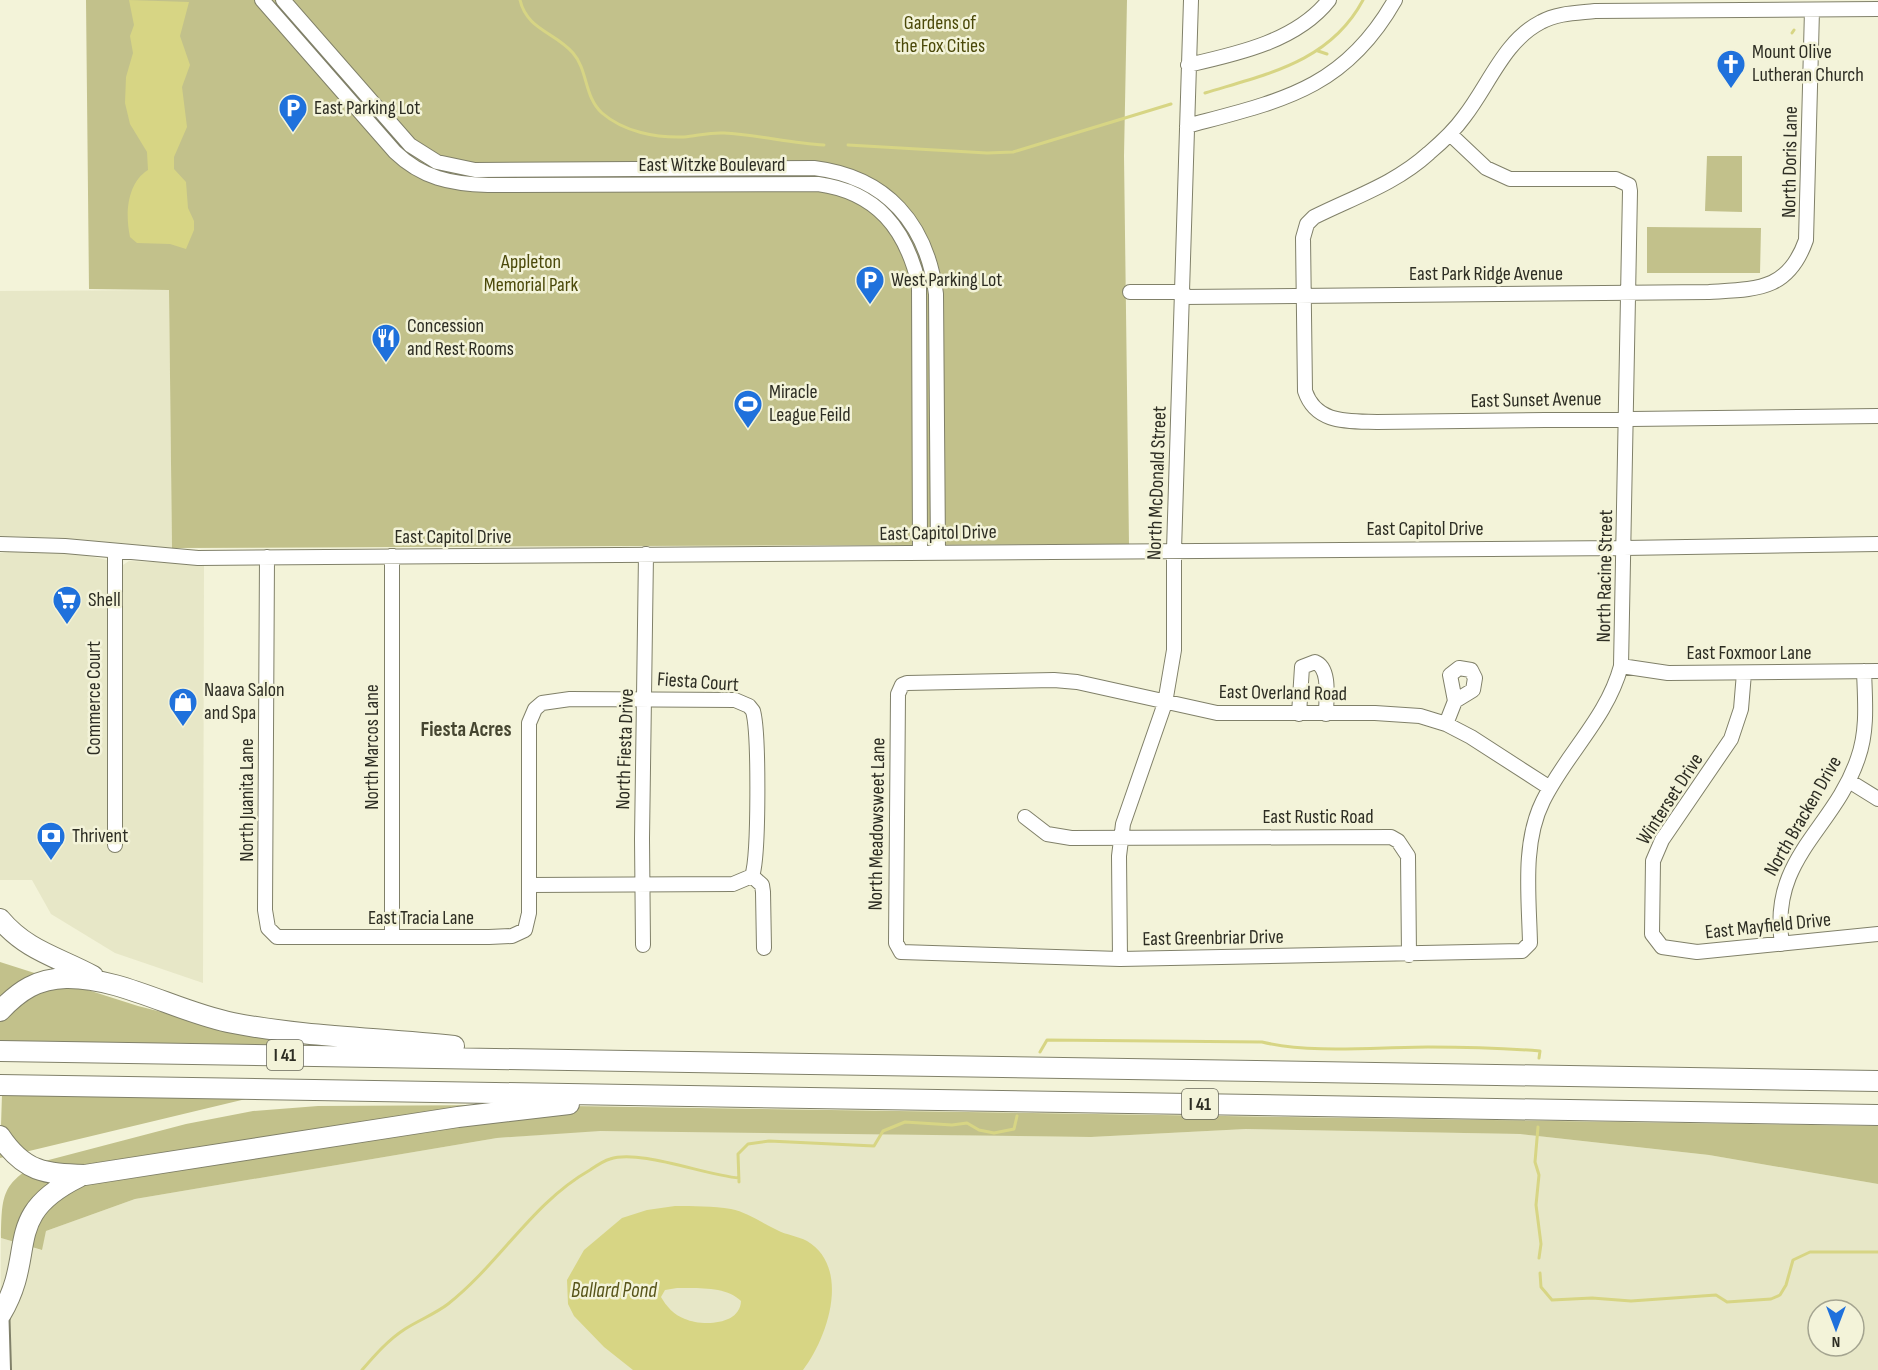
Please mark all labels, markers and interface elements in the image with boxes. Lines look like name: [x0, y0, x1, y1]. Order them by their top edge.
park label: Gardens of the Fox Cities: [895, 11, 985, 58]
place label: Mount Olive Lutheran Church: [1752, 40, 1864, 87]
church icon: Mount Olive Lutheran Church: [1715, 48, 1747, 90]
parking icon: East Parking Lot: [277, 92, 309, 134]
place label: East Parking Lot: [314, 96, 420, 120]
street label: North Doris Lane: [1777, 106, 1803, 218]
street label: East Witzke Boulevard: [639, 153, 785, 177]
park label: Appleton Memorial Park: [484, 250, 579, 297]
street label: East Park Ridge Avenue: [1409, 262, 1563, 286]
parking icon: West Parking Lot: [854, 264, 886, 306]
place label: West Parking Lot: [891, 268, 1002, 292]
place label: Concession and Rest Rooms: [407, 314, 514, 361]
restaurant icon: Concession and Rest Rooms: [370, 322, 402, 364]
place label: Miracle League Feild: [769, 380, 851, 427]
street label: East Sunset Avenue: [1470, 387, 1602, 413]
sports icon: Miracle League Feild: [732, 388, 764, 430]
street label: North McDonald Street: [1142, 406, 1172, 560]
street label: North Racine Street: [1592, 509, 1618, 643]
street label: East Capitol Drive: [1366, 517, 1484, 541]
street label: East Capitol Drive: [879, 520, 997, 546]
street label: East Capitol Drive: [394, 525, 512, 549]
supermarket icon: Shell: [51, 584, 83, 626]
place label: Shell: [88, 588, 121, 612]
street label: Commerce Court: [82, 641, 106, 755]
street label: East Foxmoor Lane: [1686, 641, 1812, 665]
street label: Fiesta Court: [656, 667, 740, 697]
place label: Naava Salon and Spa: [204, 678, 285, 725]
street label: East Overland Road: [1219, 680, 1347, 706]
street label: North Marcos Lane: [360, 684, 384, 810]
shop icon: Naava Salon and Spa: [167, 686, 199, 728]
street label: North Fiesta Drive: [611, 688, 639, 810]
district label: Fiesta Acres: [420, 717, 512, 742]
street label: North Meadowsweet Lane: [863, 737, 891, 911]
street label: North Juanita Lane: [235, 738, 259, 862]
street label: Winterset Drive: [1632, 749, 1708, 849]
street label: North Bracken Drive: [1759, 752, 1847, 880]
street label: East Rustic Road: [1262, 805, 1374, 829]
bank icon: Thrivent: [35, 820, 67, 862]
place label: Thrivent: [72, 824, 128, 848]
street label: East Tracia Lane: [368, 906, 474, 930]
street label: East Mayfield Drive: [1704, 907, 1832, 945]
street label: East Greenbriar Drive: [1142, 925, 1284, 951]
road number: I 41: [267, 1040, 303, 1070]
road number: I 41: [1182, 1089, 1218, 1119]
water label: Ballard Pond: [571, 1278, 658, 1303]
north arrow: [1806, 1298, 1866, 1358]
text: N: [1832, 1332, 1840, 1351]

